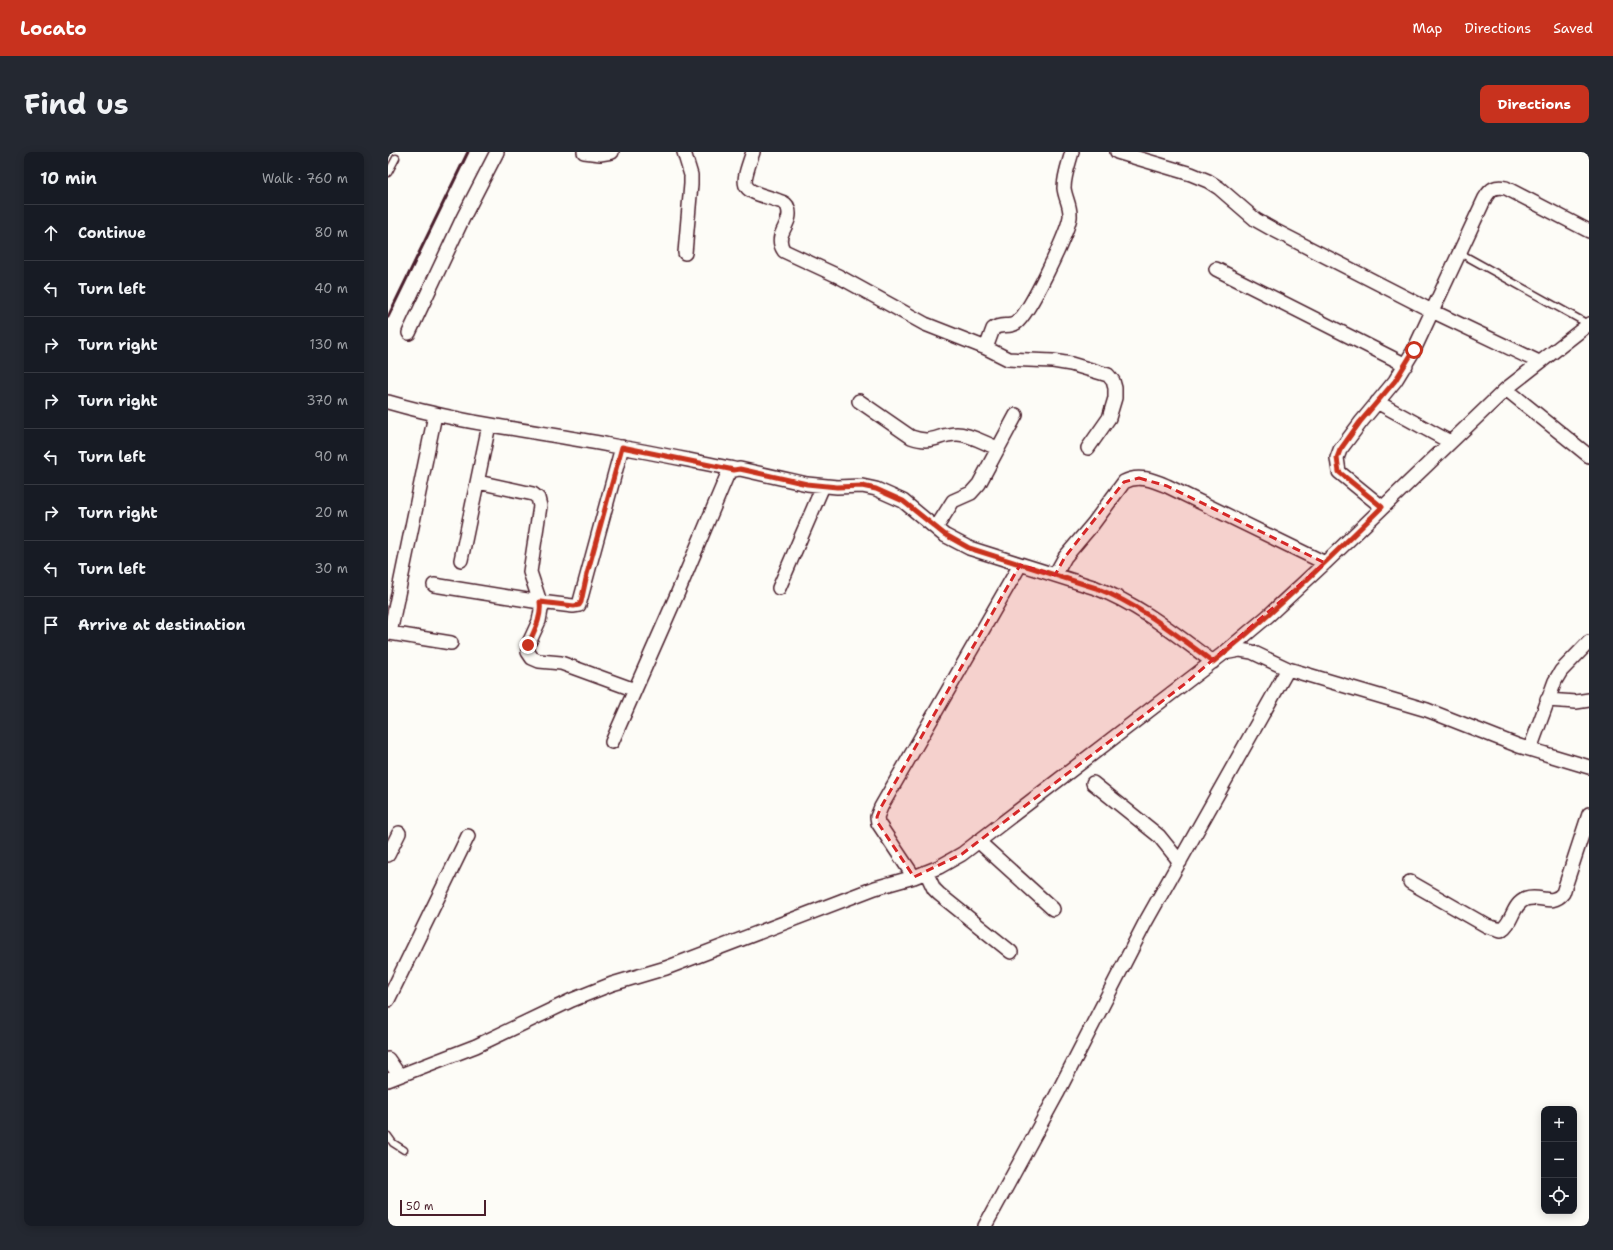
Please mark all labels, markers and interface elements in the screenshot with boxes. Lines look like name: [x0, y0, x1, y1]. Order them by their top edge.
text: Locato: [20, 16, 87, 41]
text: Map: [1413, 19, 1443, 37]
text: Directions: [1465, 19, 1531, 37]
text: Saved: [1553, 19, 1593, 37]
text: Find us: [24, 85, 129, 123]
button: Directions: [1480, 85, 1589, 123]
text: 10 min: [40, 167, 97, 189]
text: Walk · 760 m: [262, 170, 348, 187]
icon: ahead: [40, 222, 62, 244]
text: Continue: [78, 223, 146, 243]
text: 80 m: [314, 224, 348, 241]
icon: left: [40, 278, 62, 300]
text: Turn left: [78, 279, 146, 299]
text: 40 m: [314, 280, 348, 297]
icon: right: [40, 334, 62, 356]
text: Turn right: [78, 335, 158, 355]
text: 130 m: [310, 336, 348, 353]
route start: [1405, 341, 1423, 359]
icon: right: [40, 390, 62, 412]
text: Turn right: [78, 391, 158, 411]
text: 370 m: [306, 392, 348, 409]
icon: left: [40, 446, 62, 468]
text: Turn left: [78, 447, 146, 467]
text: 90 m: [314, 448, 348, 465]
icon: right: [40, 502, 62, 524]
text: Turn right: [78, 503, 158, 523]
text: 20 m: [315, 504, 348, 521]
icon: left: [40, 558, 62, 580]
text: Turn left: [78, 559, 146, 579]
text: 30 m: [314, 560, 348, 577]
icon: arrive: [40, 614, 62, 636]
text: Arrive at destination: [78, 615, 246, 635]
route end: [519, 636, 537, 654]
map controls: [1541, 1106, 1577, 1214]
button: +: [1541, 1106, 1577, 1142]
button: −: [1541, 1142, 1577, 1178]
button: locate: [1541, 1178, 1577, 1214]
scale bar: [400, 1198, 486, 1217]
text: 50 m: [406, 1199, 434, 1214]

